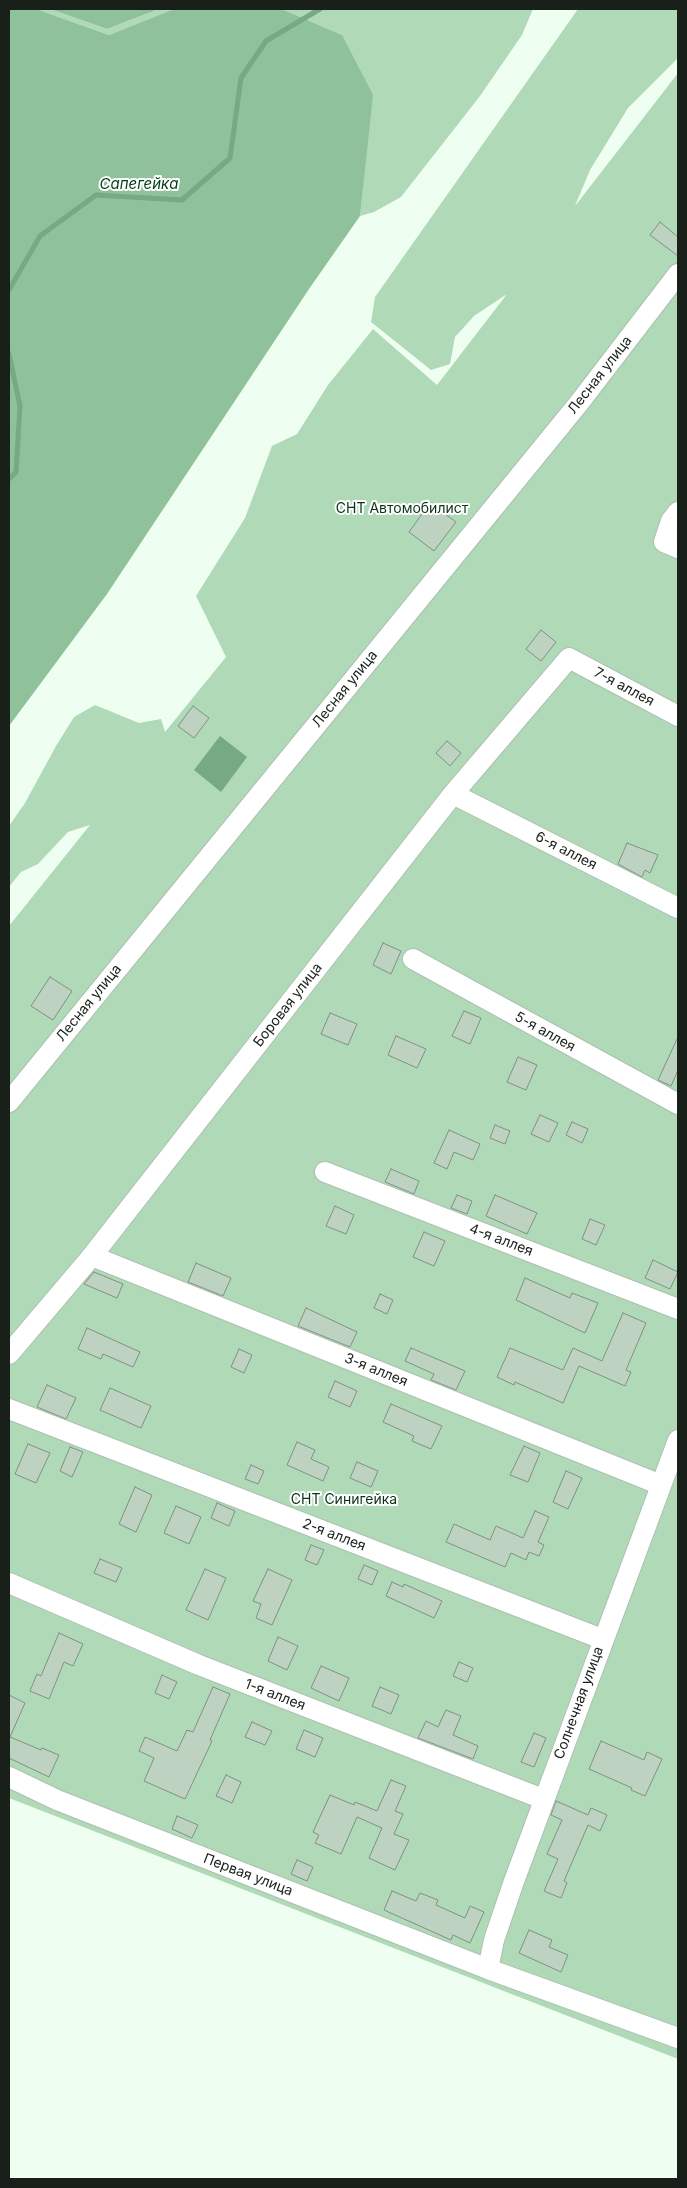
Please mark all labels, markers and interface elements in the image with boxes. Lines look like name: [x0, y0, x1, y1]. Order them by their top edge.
water label: Сапегейка: [100, 175, 178, 193]
street label: Лесная улица: [564, 333, 636, 417]
park label: СНТ Автомобилист: [336, 501, 468, 517]
street label: Лесная улица: [309, 647, 381, 731]
street label: 7-я аллея: [591, 664, 657, 710]
street label: 6-я аллея: [532, 828, 600, 874]
street label: Боровая улица: [250, 960, 326, 1050]
street label: Лесная улица: [53, 961, 125, 1045]
street label: 5-я аллея: [512, 1009, 578, 1055]
street label: 4-я аллея: [467, 1220, 535, 1260]
street label: 3-я аллея: [342, 1350, 410, 1390]
park label: СНТ Синигейка: [291, 1492, 397, 1508]
street label: 2-я аллея: [300, 1515, 368, 1555]
street label: Солнечная улица: [551, 1644, 607, 1762]
street label: 1-я аллея: [242, 1676, 308, 1714]
street label: Первая улица: [201, 1850, 295, 1900]

